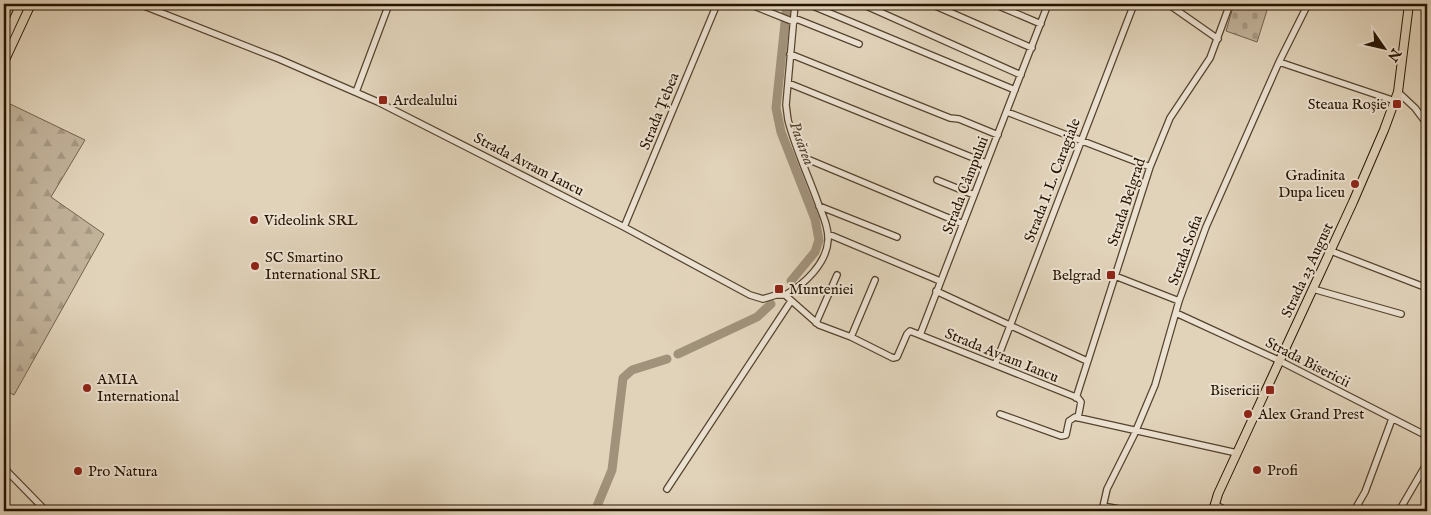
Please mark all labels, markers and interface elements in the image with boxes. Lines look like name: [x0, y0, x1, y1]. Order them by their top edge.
north arrow: [1358, 22, 1408, 72]
text: N: [1383, 44, 1405, 65]
street label: Strada Țebea: [635, 69, 684, 153]
place label: Ardealului: [392, 91, 458, 110]
marker: Ardealului: [377, 94, 389, 106]
place label: Steaua Roșie: [1308, 95, 1387, 114]
marker: Steaua Roșie: [1391, 98, 1403, 110]
street label: Strada I. L. Caragiale: [1020, 115, 1085, 245]
water label: Pasărea: [784, 119, 818, 168]
street label: Strada Avram Iancu: [471, 129, 587, 200]
street label: Strada Câmpului: [938, 134, 993, 237]
street label: Strada Belgrad: [1103, 155, 1150, 249]
place label: Gradinita Dupa liceu: [1278, 166, 1346, 202]
marker: Gradinita Dupa liceu: [1349, 178, 1361, 190]
place label: Videolink SRL: [263, 211, 358, 230]
street label: Strada Sofia: [1164, 212, 1207, 288]
marker: Videolink SRL: [248, 214, 260, 226]
street label: Strada 23 August: [1277, 220, 1338, 321]
place label: SC Smartino International SRL: [265, 248, 380, 284]
marker: SC Smartino International SRL: [249, 260, 261, 272]
place label: Belgrad: [1052, 266, 1102, 285]
marker: Belgrad: [1105, 269, 1117, 281]
place label: Munteniei: [789, 280, 854, 299]
marker: Munteniei: [773, 283, 785, 295]
street label: Strada Avram Iancu: [942, 324, 1062, 387]
street label: Strada Bisericii: [1262, 333, 1353, 392]
place label: AMIA International: [96, 370, 180, 406]
place label: Bisericii: [1210, 381, 1260, 400]
marker: AMIA International: [81, 382, 93, 394]
marker: Bisericii: [1264, 384, 1276, 396]
place label: Alex Grand Prest: [1257, 405, 1364, 424]
marker: Alex Grand Prest: [1242, 408, 1254, 420]
place label: Profi: [1267, 461, 1298, 480]
place label: Pro Natura: [88, 462, 158, 481]
marker: Profi: [1251, 464, 1263, 476]
marker: Pro Natura: [72, 465, 84, 477]

